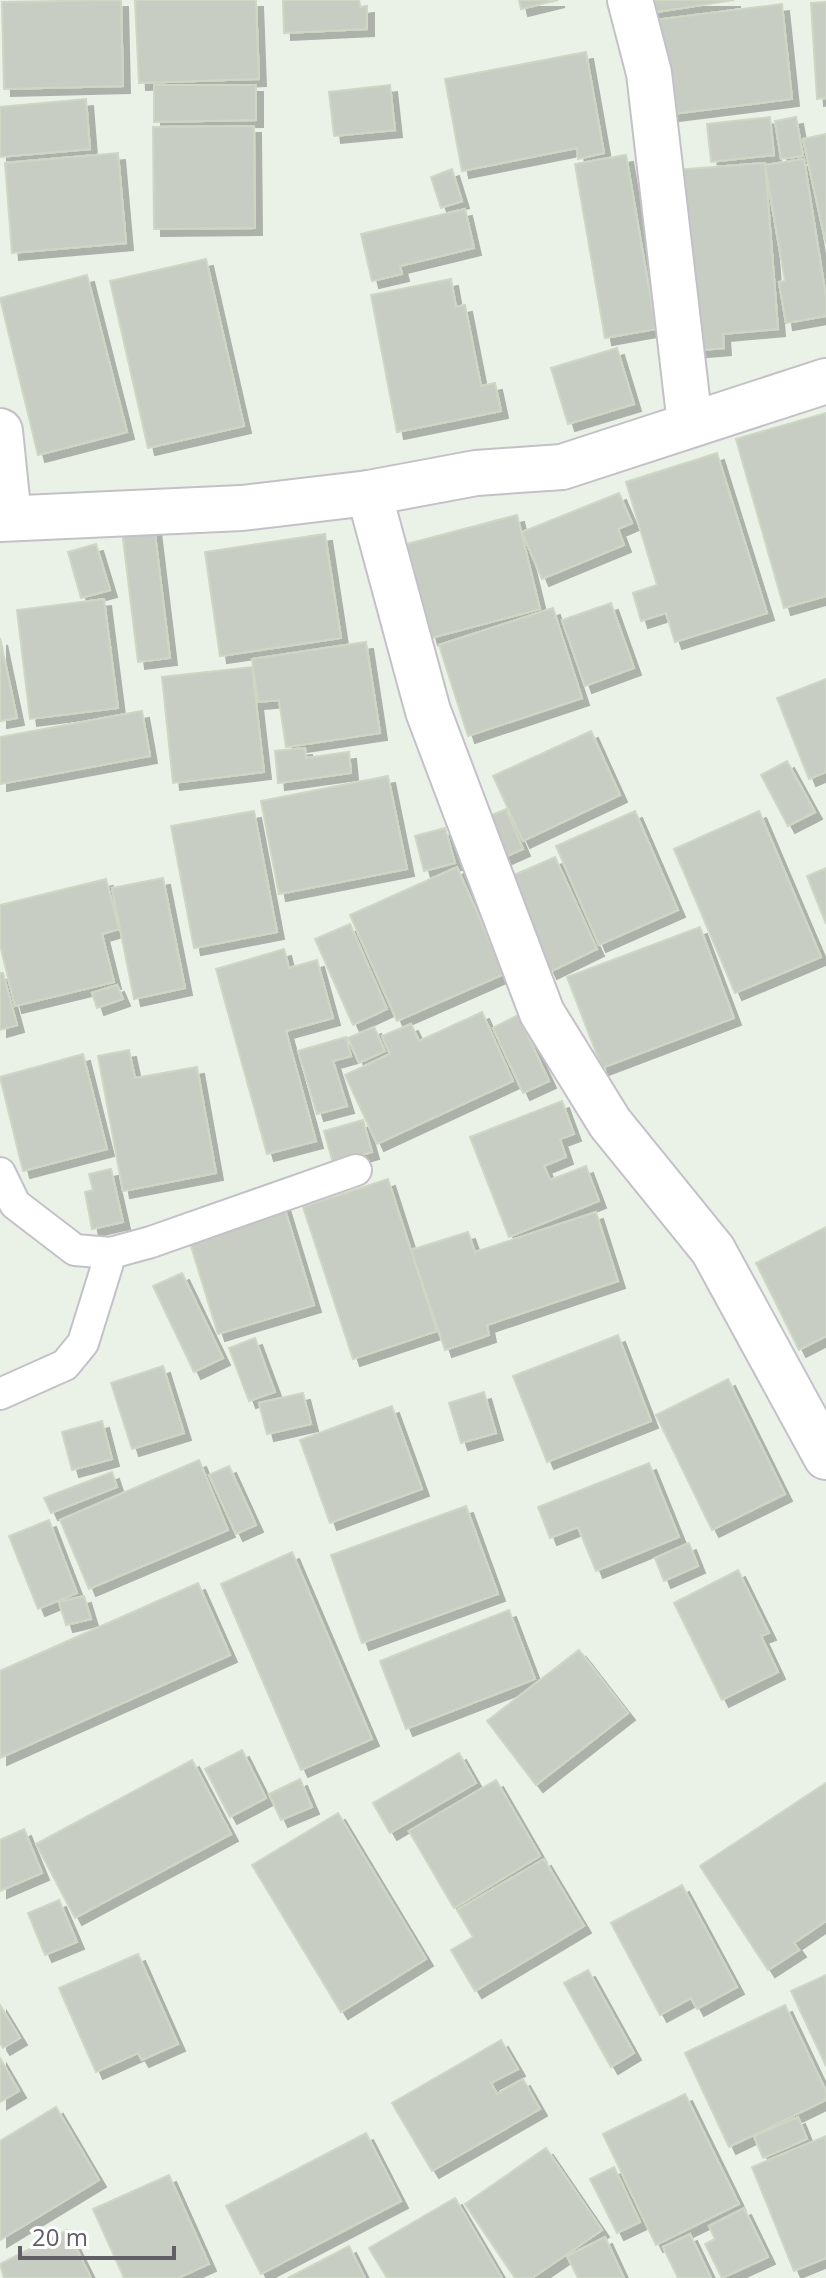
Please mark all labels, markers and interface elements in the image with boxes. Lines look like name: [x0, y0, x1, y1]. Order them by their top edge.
scale bar: [20, 2210, 174, 2260]
text: 20 m: [32, 2220, 88, 2253]

